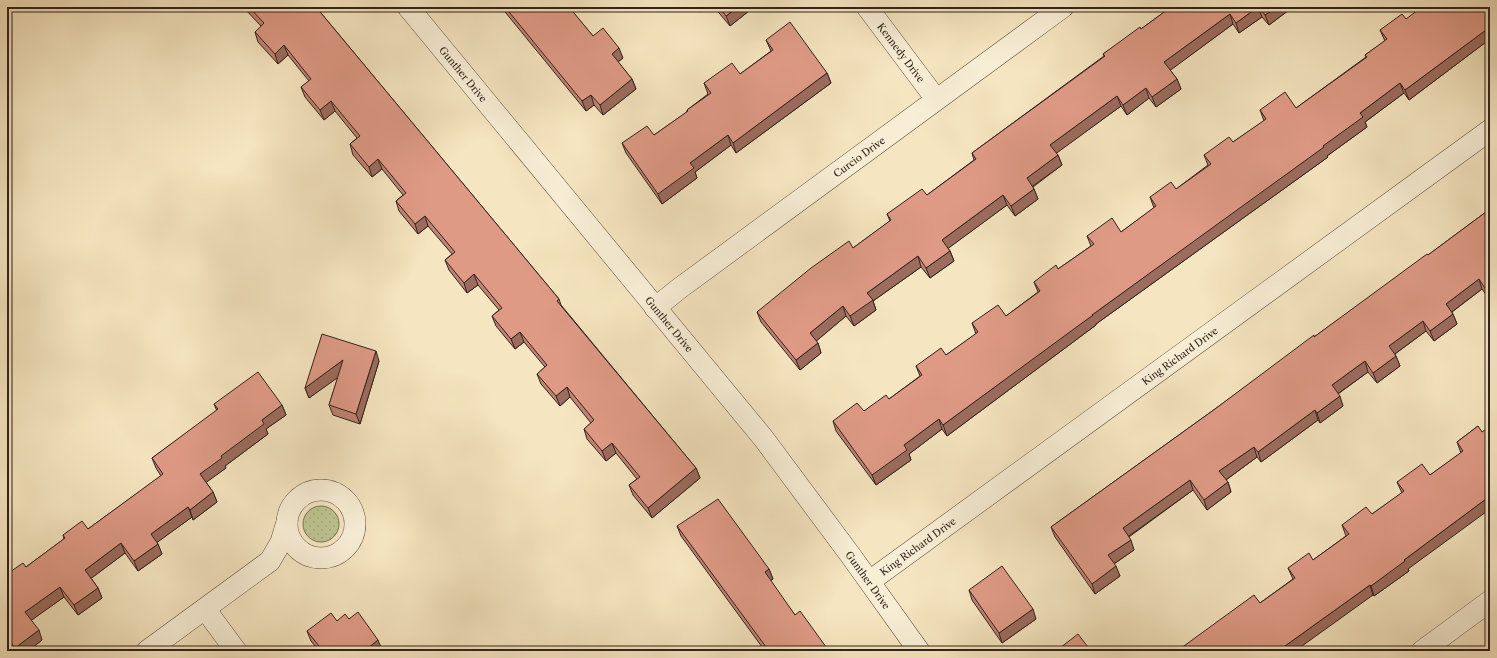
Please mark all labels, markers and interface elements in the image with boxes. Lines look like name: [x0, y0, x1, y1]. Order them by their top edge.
street label: Kennedy Drive: [874, 21, 928, 86]
street label: Gunther Drive: [436, 44, 490, 105]
street label: Curcio Drive: [831, 134, 888, 180]
street label: Gunther Drive: [642, 294, 696, 355]
street label: King Richard Drive: [1139, 324, 1221, 388]
street label: King Richard Drive: [877, 514, 959, 579]
street label: Gunther Drive: [842, 548, 893, 612]

